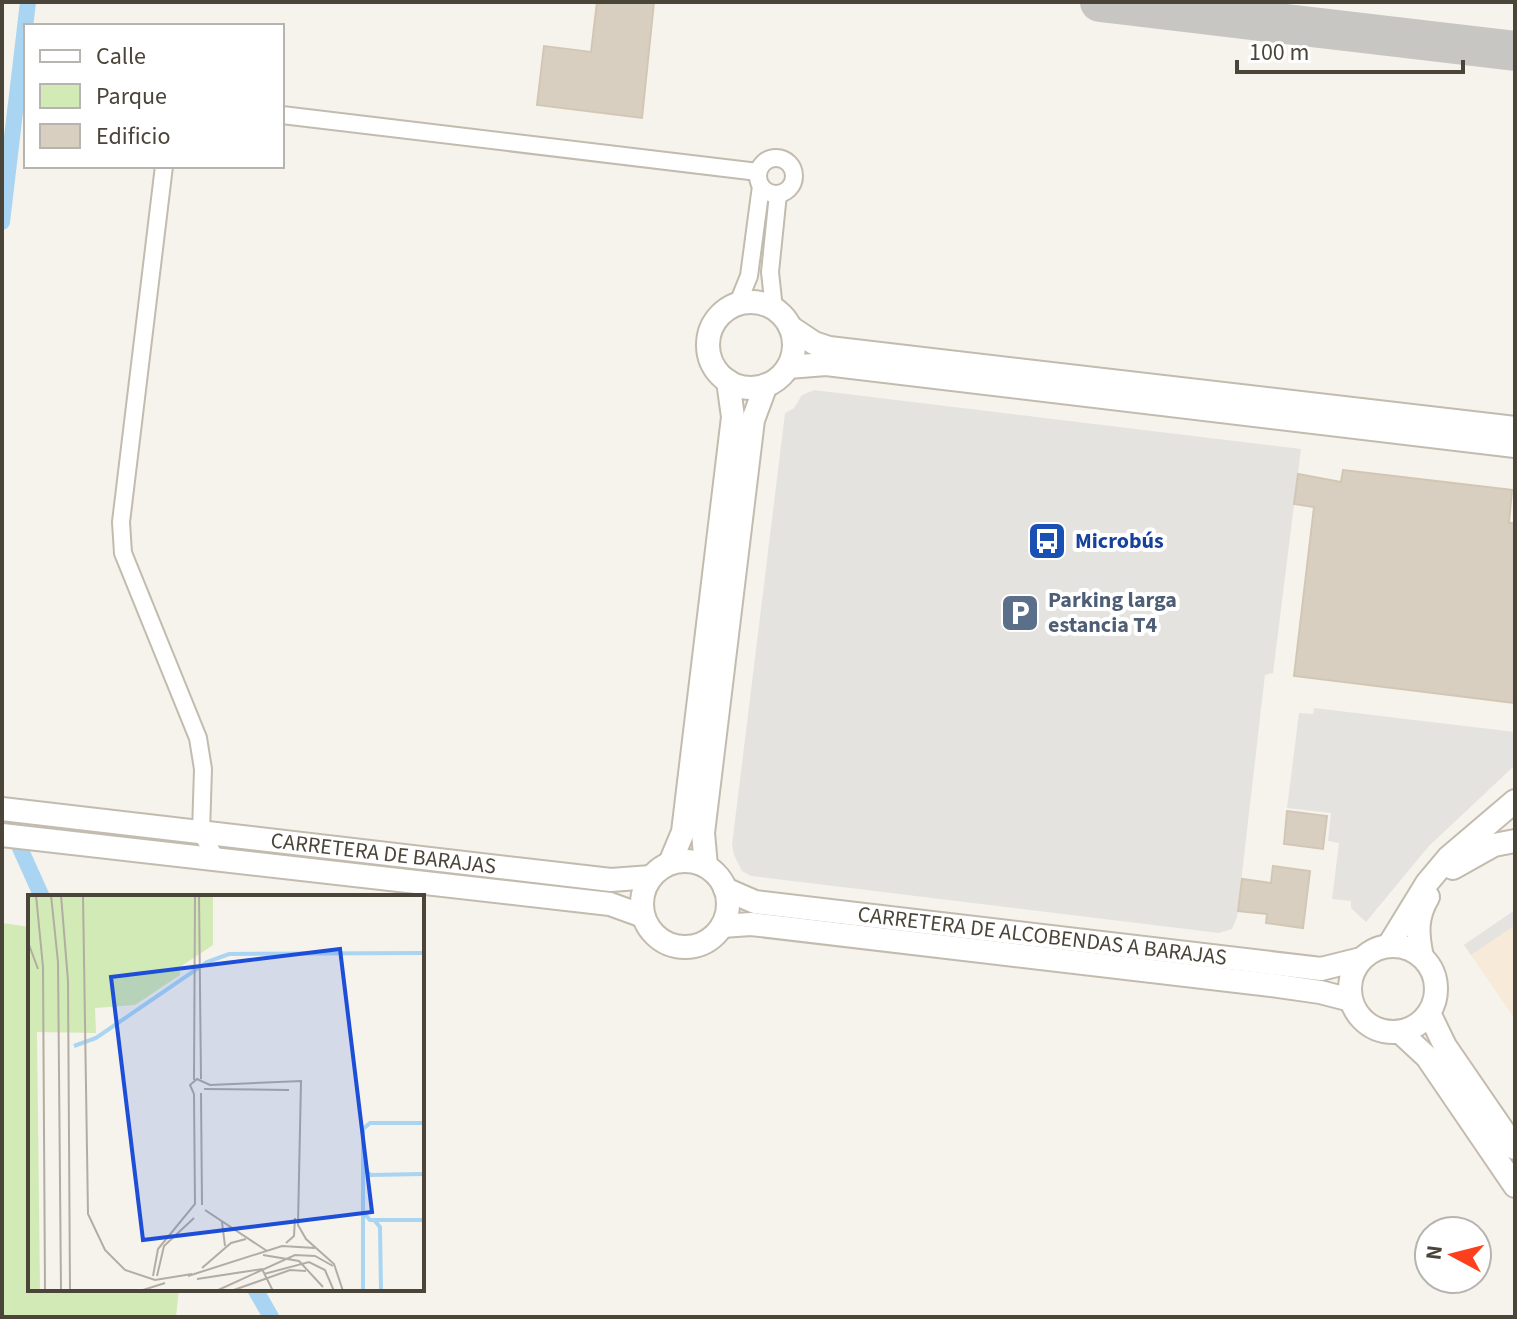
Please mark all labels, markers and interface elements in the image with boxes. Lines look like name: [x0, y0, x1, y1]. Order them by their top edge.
legend: [24, 24, 284, 168]
scale bar: [1237, 24, 1463, 74]
text: 100 m: [1249, 35, 1309, 70]
text: Calle: [96, 39, 146, 74]
text: Parque: [96, 79, 167, 114]
text: Edificio: [96, 119, 170, 154]
bus stop icon: Microbús: [1026, 520, 1068, 562]
place label: Microbús: [1075, 525, 1164, 557]
place label: Parking larga estancia T4: [1048, 584, 1177, 641]
parking icon: Parking larga estancia T4: [999, 592, 1041, 634]
street label: CARRETERA DE BARAJAS: [269, 824, 498, 882]
inset map: [28, 895, 424, 1291]
street label: CARRETERA DE ALCOBENDAS A BARAJAS: [856, 898, 1229, 974]
north arrow: [1413, 1215, 1493, 1295]
text: N: [1417, 1243, 1451, 1262]

